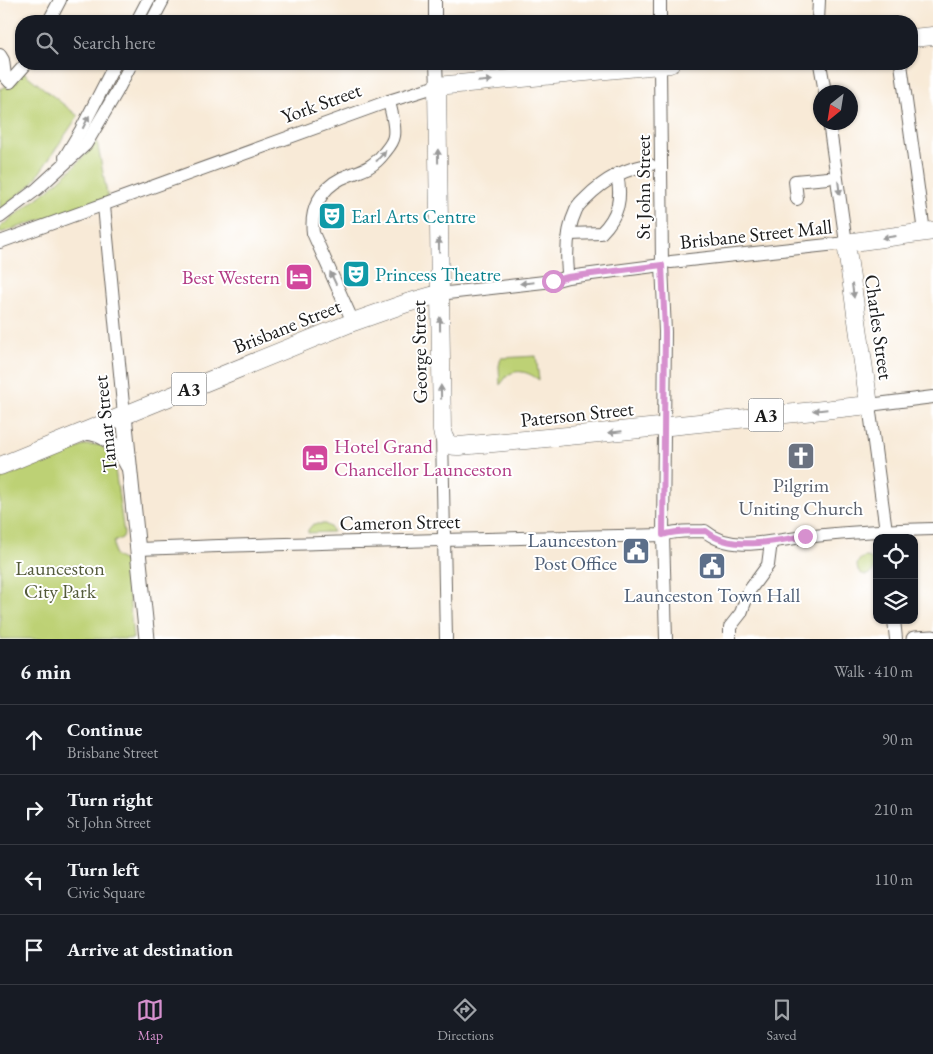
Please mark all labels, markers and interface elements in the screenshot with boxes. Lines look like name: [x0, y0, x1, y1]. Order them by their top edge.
search box: [15, 15, 918, 70]
icon: search: [33, 29, 61, 57]
text: Search here: [73, 30, 155, 55]
street label: York Street: [277, 76, 365, 129]
one-way arrow: [477, 77, 493, 85]
north arrow: [813, 85, 858, 130]
one-way arrow: [82, 114, 90, 129]
street label: St John Street: [630, 134, 656, 239]
one-way arrow: [433, 148, 441, 164]
one-way arrow: [375, 150, 387, 162]
one-way arrow: [835, 180, 843, 196]
theatre icon: Earl Arts Centre: [317, 201, 347, 231]
place label: Earl Arts Centre: [351, 203, 476, 229]
street label: Brisbane Street Mall: [678, 213, 834, 255]
one-way arrow: [881, 233, 897, 241]
one-way arrow: [435, 237, 443, 253]
theatre icon: Princess Theatre: [341, 259, 371, 289]
place label: Princess Theatre: [375, 261, 501, 287]
hotel icon: Best Western: [284, 262, 314, 292]
place label: Best Western: [182, 264, 280, 290]
route start: [542, 270, 565, 293]
one-way arrow: [329, 271, 337, 285]
street label: Charles Street: [859, 273, 899, 382]
one-way arrow: [519, 280, 535, 288]
one-way arrow: [849, 284, 857, 300]
street label: Brisbane Street: [229, 292, 345, 359]
street label: George Street: [405, 299, 433, 404]
one-way arrow: [436, 315, 444, 331]
road number: A3: [172, 372, 206, 406]
street label: Tamar Street: [87, 373, 123, 474]
one-way arrow: [437, 384, 445, 400]
street label: Paterson Street: [519, 395, 636, 433]
road number: A3: [748, 398, 784, 432]
one-way arrow: [812, 406, 828, 414]
one-way arrow: [606, 428, 622, 436]
place label: Hotel Grand Chancellor Launceston: [334, 433, 513, 482]
church icon: Pilgrim Uniting Church: [786, 441, 816, 471]
hotel icon: Hotel Grand Chancellor Launceston: [300, 443, 330, 473]
place label: Pilgrim Uniting Church: [739, 472, 863, 521]
street label: Cameron Street: [339, 508, 461, 536]
route end: [794, 525, 817, 548]
place label: Launceston Post Office: [528, 527, 617, 576]
map controls: [873, 534, 918, 624]
button: locate: [873, 534, 918, 579]
public building icon: Launceston Post Office: [621, 536, 651, 566]
public building icon: Launceston Town Hall: [697, 551, 727, 581]
park label: Launceston City Park: [15, 555, 105, 604]
button: layers: [873, 579, 918, 624]
place label: Launceston Town Hall: [624, 582, 800, 608]
text: 6 min: [20, 658, 71, 685]
text: Walk · 410 m: [834, 661, 913, 682]
text: Continue: [67, 717, 142, 742]
icon: ahead: [20, 726, 48, 754]
text: 90 m: [882, 729, 913, 750]
text: Brisbane Street: [67, 742, 158, 763]
text: Turn right: [67, 787, 153, 812]
icon: right: [20, 796, 48, 824]
text: 210 m: [874, 799, 913, 820]
text: St John Street: [67, 812, 151, 833]
text: Turn left: [67, 857, 139, 882]
icon: left: [20, 866, 48, 894]
text: 110 m: [874, 869, 913, 890]
text: Civic Square: [67, 882, 145, 903]
icon: arrive: [20, 936, 48, 964]
text: Arrive at destination: [67, 937, 233, 962]
tab: Map: [136, 996, 164, 1044]
tab: Directions: [437, 996, 494, 1044]
tab: Saved: [767, 996, 797, 1044]

